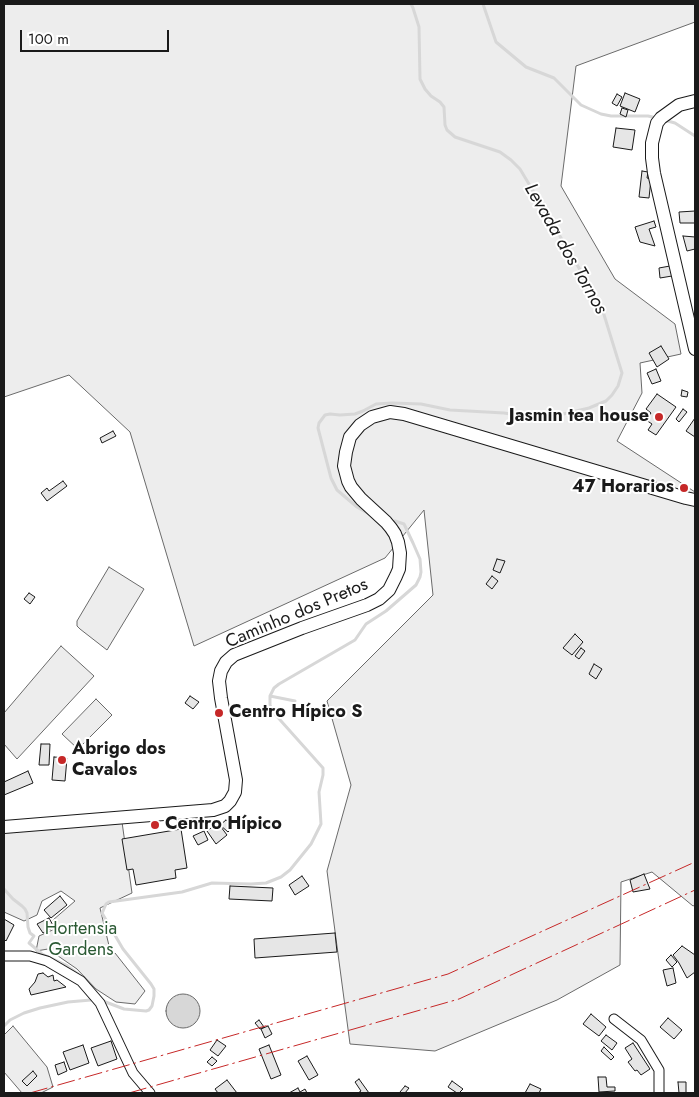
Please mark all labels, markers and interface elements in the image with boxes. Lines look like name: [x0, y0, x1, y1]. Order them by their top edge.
scale bar: [22, 20, 171, 52]
text: 100 m: [28, 28, 69, 50]
water label: Levada dos Tornos: [518, 180, 612, 318]
place label: Jasmin tea house: [509, 406, 649, 428]
marker: Jasmin tea house: [653, 411, 665, 423]
place label: 47 Horarios: [572, 477, 674, 499]
marker: 47 Horarios: [678, 482, 690, 494]
street label: Caminho dos Pretos: [223, 574, 371, 654]
place label: Centro Hípico S: [229, 702, 363, 724]
marker: Centro Hípico S: [213, 707, 225, 719]
place label: Abrigo dos Cavalos: [72, 739, 166, 782]
marker: Abrigo dos Cavalos: [56, 754, 68, 766]
place label: Centro Hípico: [165, 814, 282, 836]
marker: Centro Hípico: [149, 819, 161, 831]
park label: Hortensia Gardens: [45, 919, 117, 962]

